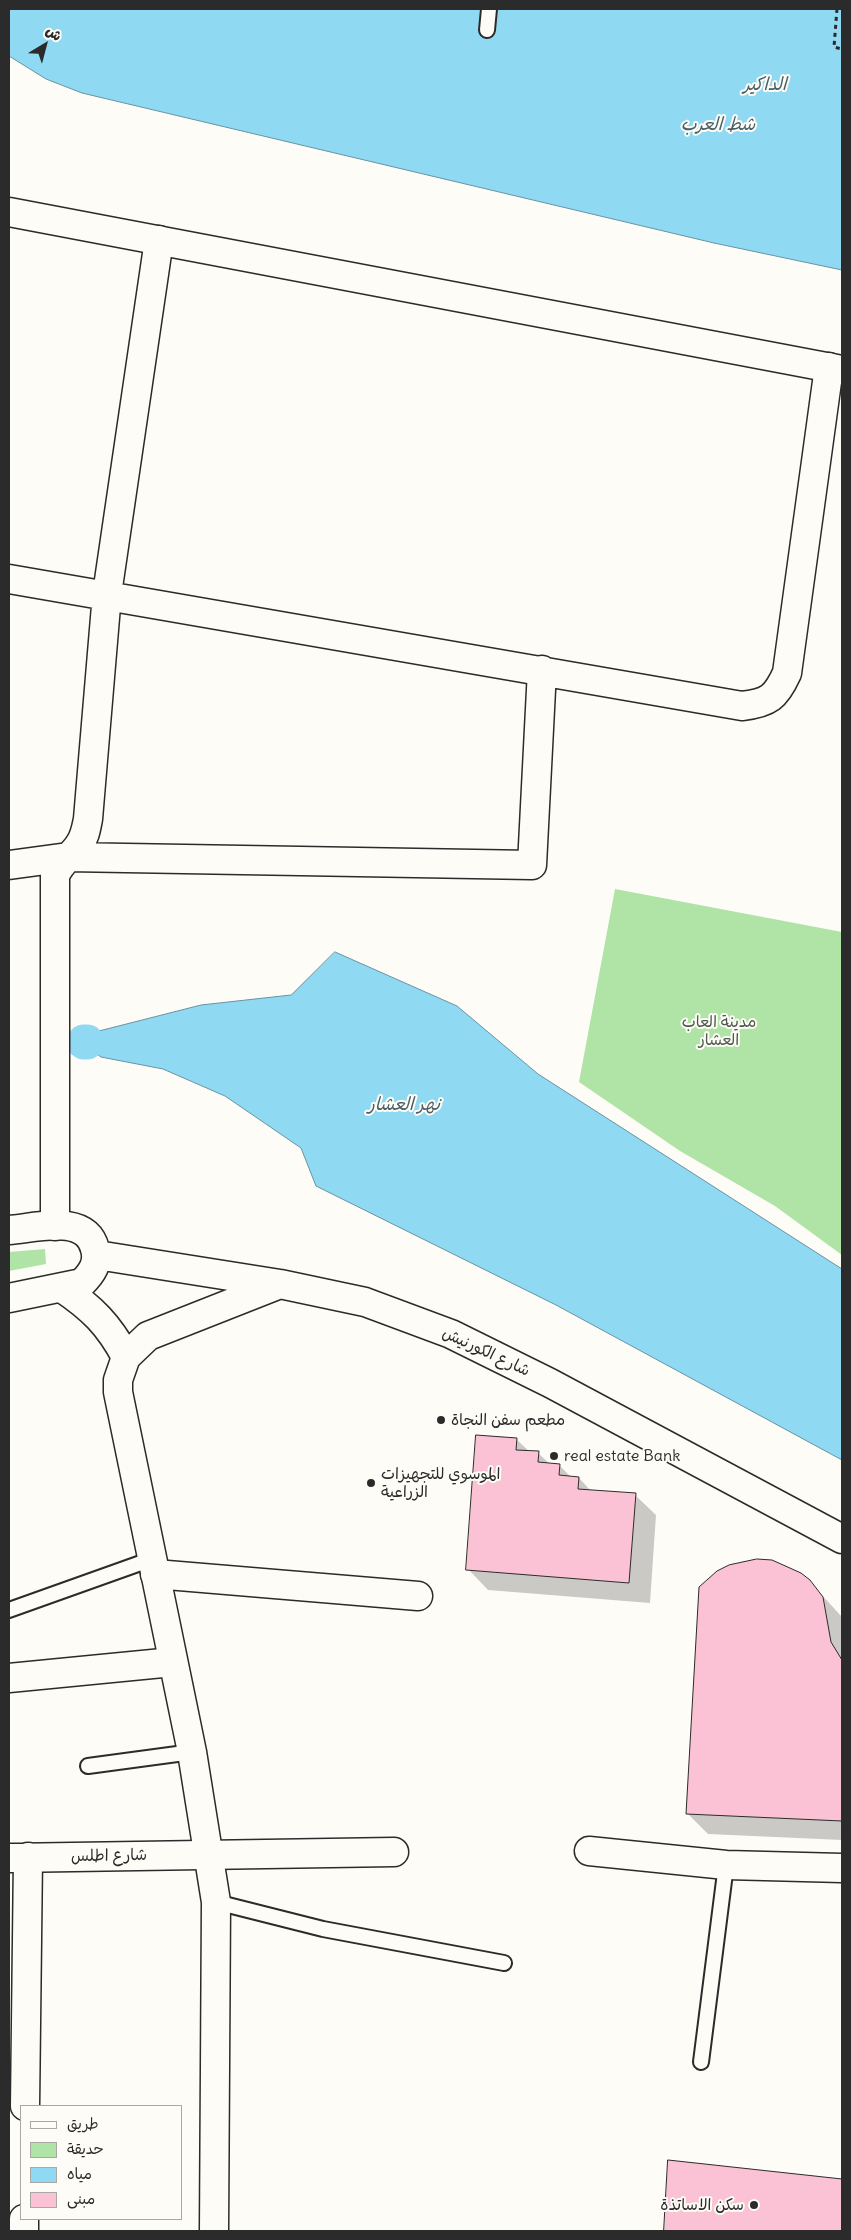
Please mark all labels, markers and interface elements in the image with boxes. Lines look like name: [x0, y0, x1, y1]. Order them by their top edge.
north arrow: [20, 20, 70, 70]
text: ش: [42, 21, 66, 45]
water label: الداكير: [744, 74, 786, 96]
water label: شط العرب: [681, 114, 755, 136]
park label: مدينة العاب العشار: [682, 1012, 756, 1050]
water label: نهر العشار: [368, 1094, 440, 1116]
street label: شارع الكورنيش: [439, 1323, 533, 1381]
place label: مطعم سفن النجاة: [451, 1410, 565, 1430]
marker: مطعم سفن النجاة: [435, 1414, 447, 1426]
place label: real estate Bank: [564, 1446, 680, 1466]
marker: real estate Bank: [548, 1450, 560, 1462]
place label: الموسوي للتجهيزات الزراعية: [381, 1464, 501, 1502]
marker: الموسوي للتجهيزات الزراعية: [365, 1477, 377, 1489]
street label: شارع اطلس: [71, 1846, 147, 1866]
legend: [20, 2105, 182, 2220]
text: طريق: [67, 2114, 99, 2133]
text: حديقة: [67, 2139, 104, 2158]
text: مياه: [67, 2164, 92, 2183]
text: مبنى: [67, 2189, 95, 2208]
place label: سكن الاساتذة: [660, 2195, 744, 2215]
marker: سكن الاساتذة: [748, 2199, 760, 2211]

